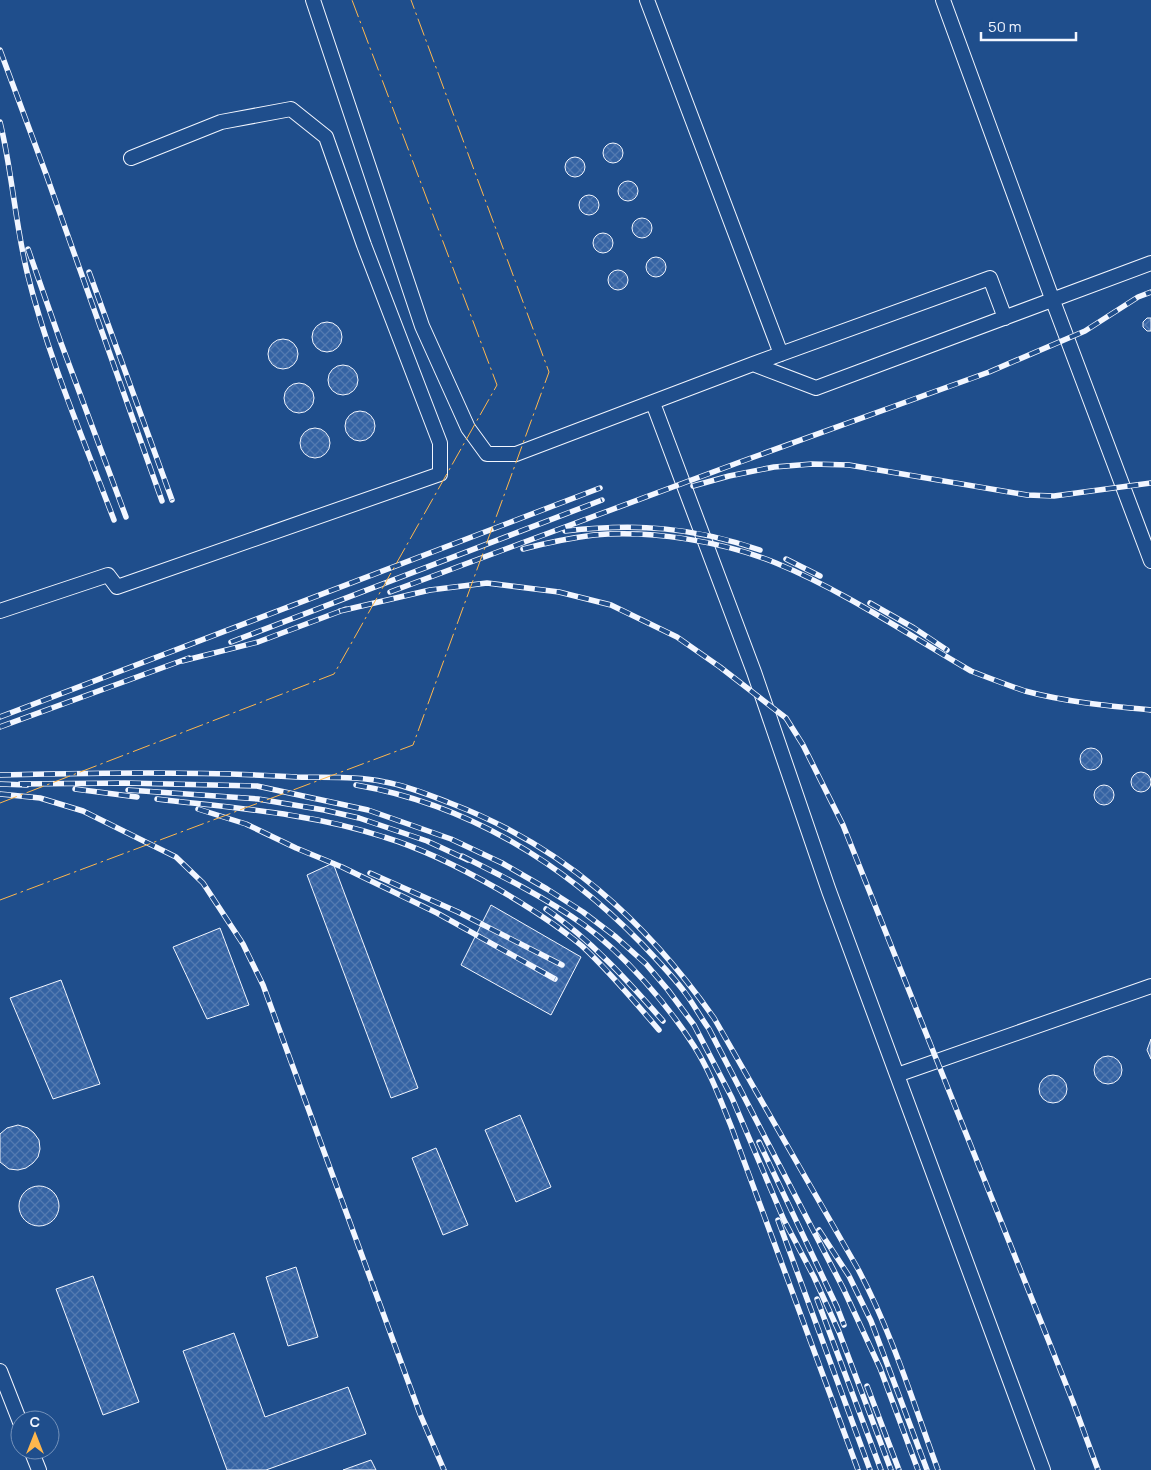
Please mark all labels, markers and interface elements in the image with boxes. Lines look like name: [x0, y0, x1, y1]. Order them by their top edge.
scale bar: [981, 10, 1076, 42]
text: 50 m: [988, 16, 1022, 37]
north arrow: [10, 1410, 60, 1460]
text: С: [30, 1412, 40, 1431]

